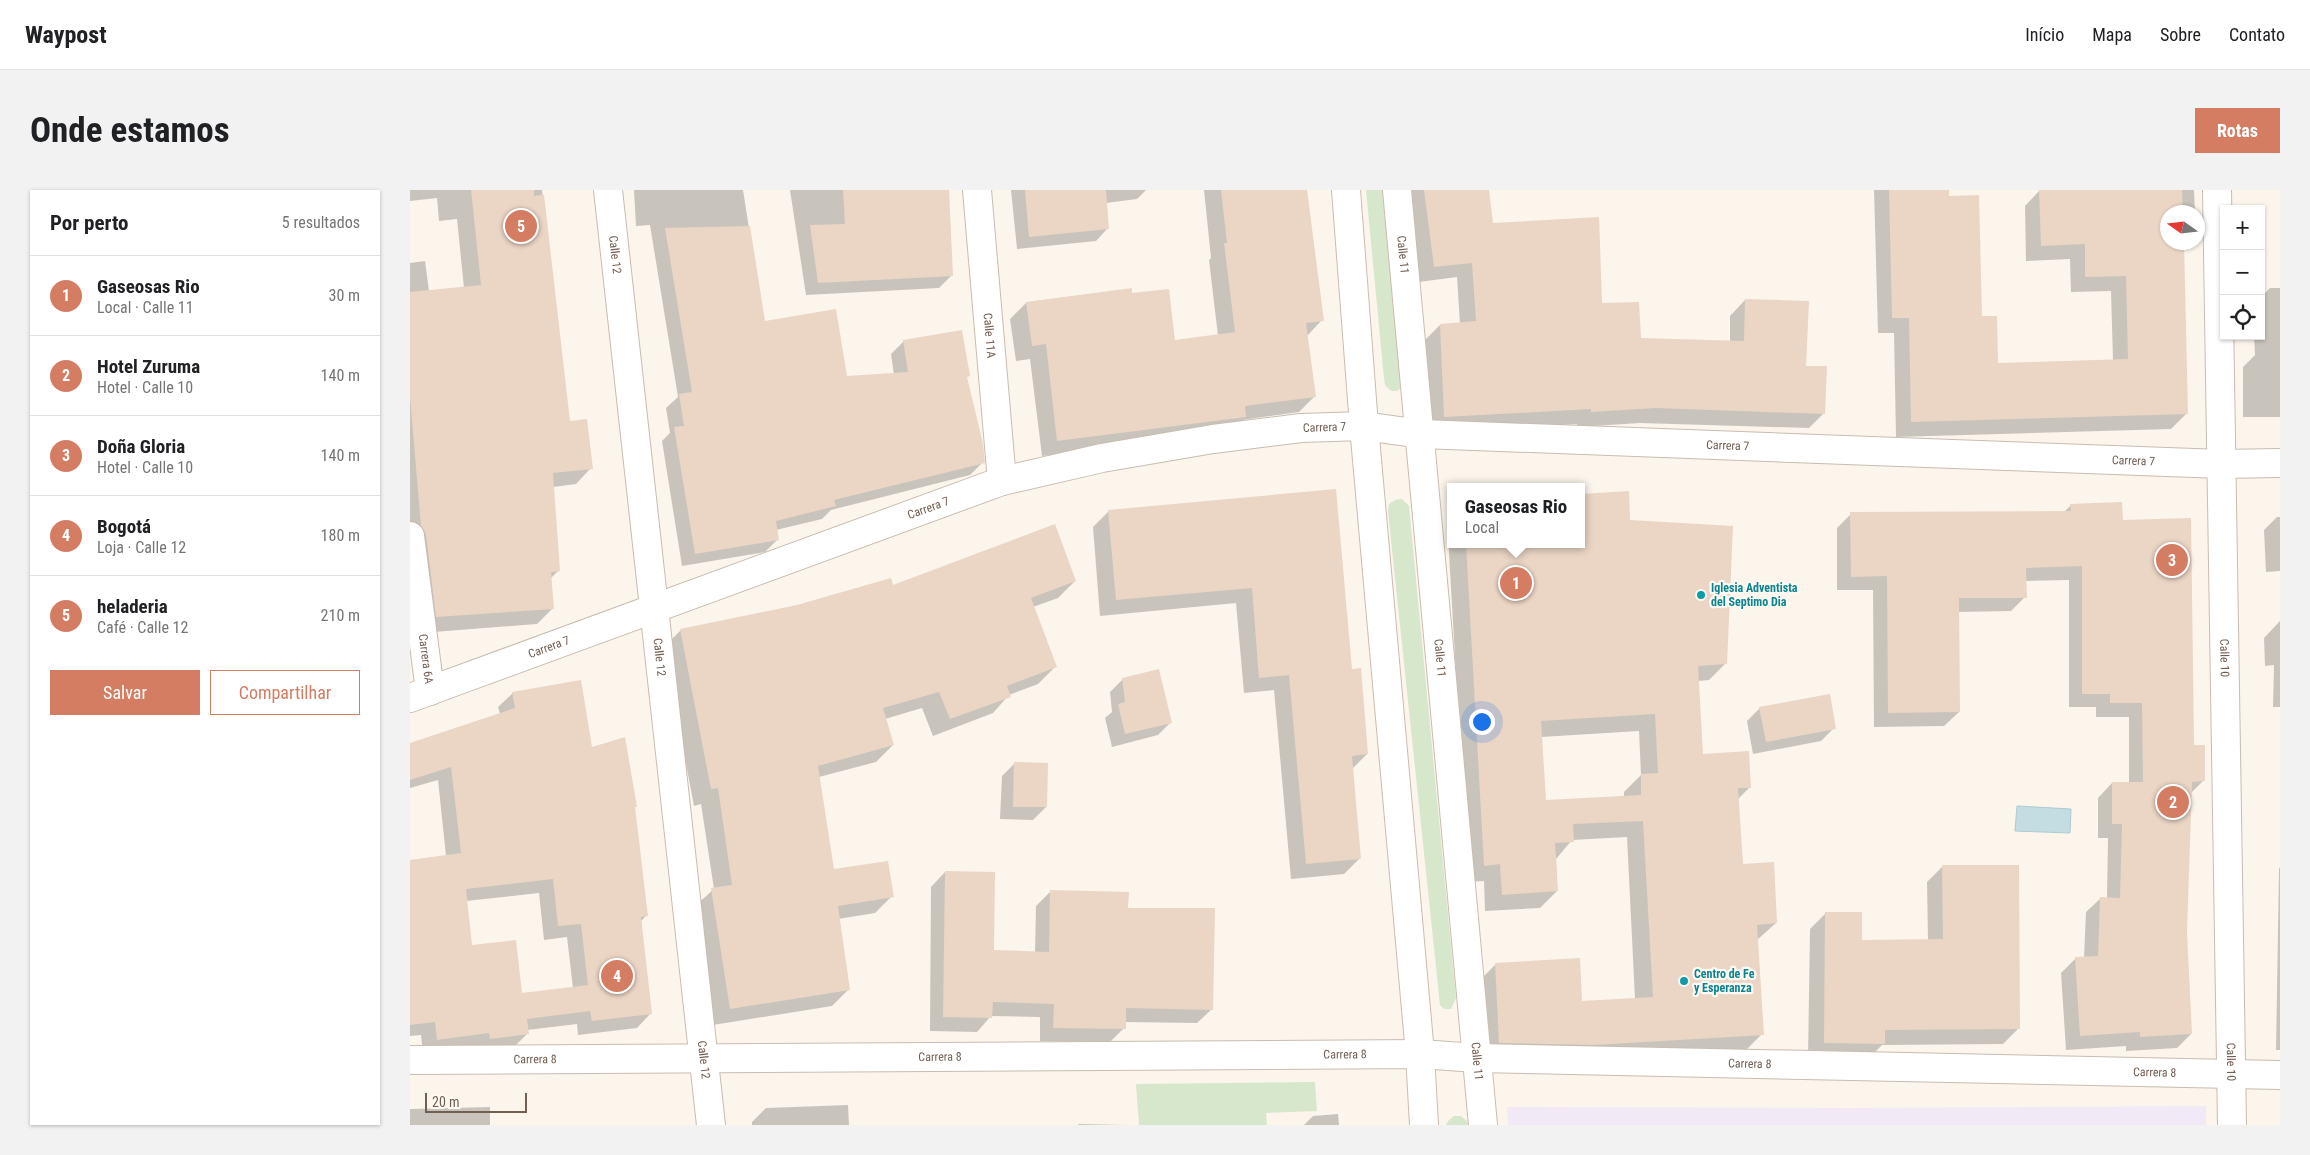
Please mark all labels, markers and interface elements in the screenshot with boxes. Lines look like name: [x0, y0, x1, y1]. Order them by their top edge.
text: Waypost: [25, 21, 107, 49]
text: Início: [2025, 24, 2064, 45]
text: Mapa: [2092, 24, 2132, 45]
text: Sobre: [2160, 24, 2201, 45]
text: Contato: [2229, 24, 2285, 45]
button: Rotas: [2195, 108, 2280, 153]
text: Onde estamos: [30, 110, 230, 151]
north arrow: [2160, 205, 2205, 250]
map controls: [2220, 205, 2265, 340]
button: +: [2220, 205, 2265, 250]
pin: 5: [505, 207, 537, 245]
text: Por perto: [50, 211, 129, 235]
text: 5 resultados: [282, 213, 360, 232]
street label: Calle 12: [606, 235, 624, 275]
street label: Calle 11: [1394, 235, 1412, 274]
button: −: [2220, 250, 2265, 295]
text: Gaseosas Rio: [97, 275, 200, 298]
text: 1: [62, 286, 70, 305]
text: 30 m: [328, 286, 360, 305]
button: locate: [2220, 295, 2265, 340]
text: Local · Calle 11: [97, 298, 194, 317]
street label: Calle 11A: [981, 312, 998, 359]
text: Hotel Zuruma: [97, 355, 200, 378]
text: 2: [62, 366, 70, 385]
text: 140 m: [321, 366, 360, 385]
text: Hotel · Calle 10: [97, 378, 193, 397]
street label: Carrera 7: [1303, 420, 1346, 435]
text: Doña Gloria: [97, 435, 185, 458]
street label: Carrera 7: [1706, 438, 1750, 453]
text: 3: [62, 446, 70, 465]
text: 140 m: [321, 446, 360, 465]
street label: Carrera 7: [2112, 453, 2155, 469]
text: Hotel · Calle 10: [97, 458, 193, 477]
popup: [1447, 483, 1585, 548]
street label: Carrera 7: [906, 494, 951, 522]
text: Gaseosas Rio: [1465, 495, 1567, 518]
text: Bogotá: [97, 515, 151, 538]
text: Local: [1465, 518, 1499, 537]
text: 4: [62, 526, 70, 545]
text: 180 m: [321, 526, 360, 545]
text: Loja · Calle 12: [97, 538, 186, 557]
pin: 3: [2156, 541, 2188, 579]
pin: 1: [1500, 564, 1532, 602]
place label: Iglesia Adventista del Septimo Dia: [1711, 581, 1798, 609]
marker: Iglesia Adventista del Septimo Dia: [1695, 589, 1707, 601]
text: heladeria: [97, 595, 168, 618]
text: 5: [62, 606, 70, 625]
text: 210 m: [321, 606, 360, 625]
text: Café · Calle 12: [97, 618, 188, 637]
street label: Carrera 6A: [416, 633, 436, 685]
street label: Carrera 7: [526, 633, 572, 661]
street label: Calle 12: [650, 637, 669, 677]
street label: Calle 11: [1431, 638, 1449, 678]
street label: Calle 10: [2217, 639, 2232, 677]
button: Salvar: [50, 670, 200, 715]
button: Compartilhar: [210, 670, 360, 715]
your location: [1469, 709, 1495, 735]
pin: 2: [2157, 783, 2189, 821]
pin: 4: [601, 957, 633, 995]
place label: Centro de Fe y Esperanza: [1694, 967, 1755, 995]
marker: Centro de Fe y Esperanza: [1678, 975, 1690, 987]
street label: Calle 12: [695, 1040, 713, 1080]
street label: Calle 11: [1468, 1042, 1486, 1081]
street label: Calle 10: [2224, 1043, 2238, 1081]
street label: Carrera 8: [1323, 1047, 1367, 1062]
street label: Carrera 8: [918, 1050, 962, 1064]
street label: Carrera 8: [513, 1052, 557, 1066]
street label: Carrera 8: [1728, 1056, 1772, 1071]
street label: Carrera 8: [2133, 1065, 2177, 1080]
scale bar: [425, 1090, 528, 1113]
text: 20 m: [432, 1094, 460, 1110]

